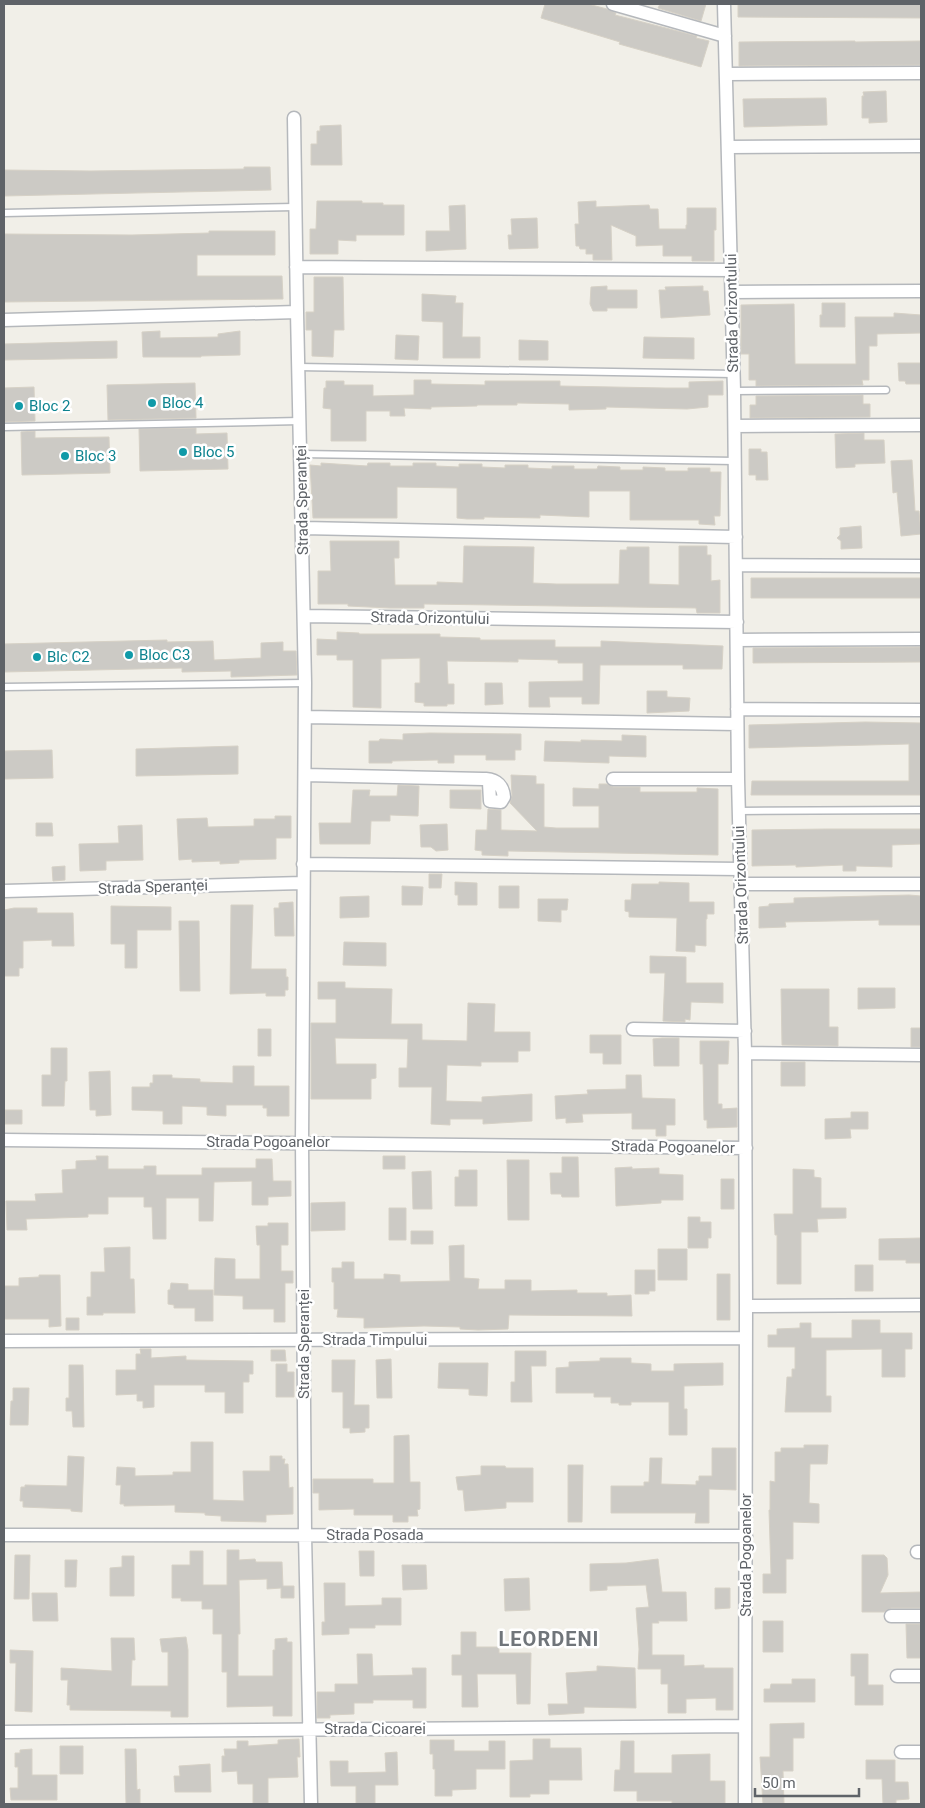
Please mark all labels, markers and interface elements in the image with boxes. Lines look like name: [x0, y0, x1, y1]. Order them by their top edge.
street label: Strada Orizontului: [722, 253, 742, 373]
place label: Bloc 4: [162, 394, 204, 412]
place label: Bloc 2: [29, 397, 71, 415]
marker: Bloc 4: [146, 397, 158, 409]
marker: Bloc 2: [13, 400, 25, 412]
place label: Bloc 5: [193, 443, 235, 461]
street label: Strada Speranței: [292, 445, 312, 555]
marker: Bloc 5: [177, 446, 189, 458]
place label: Bloc 3: [75, 447, 117, 465]
marker: Bloc 3: [59, 450, 71, 462]
street label: Strada Orizontului: [370, 608, 490, 628]
place label: Bloc C3: [139, 646, 190, 664]
place label: Blc C2: [47, 648, 90, 666]
marker: Bloc C3: [123, 649, 135, 661]
marker: Blc C2: [31, 651, 43, 663]
street label: Strada Orizontului: [730, 825, 752, 945]
street label: Strada Speranței: [98, 876, 208, 898]
street label: Strada Pogoanelor: [206, 1133, 330, 1151]
street label: Strada Pogoanelor: [611, 1137, 735, 1157]
street label: Strada Speranței: [295, 1289, 313, 1399]
street label: Strada Timpului: [323, 1331, 427, 1349]
street label: Strada Pogoanelor: [737, 1493, 755, 1617]
street label: Strada Posada: [326, 1526, 424, 1544]
district label: LEORDENI: [499, 1627, 599, 1651]
street label: Strada Cicoarei: [324, 1720, 426, 1738]
scale bar: [755, 1766, 859, 1798]
text: 50 m: [762, 1774, 796, 1792]

